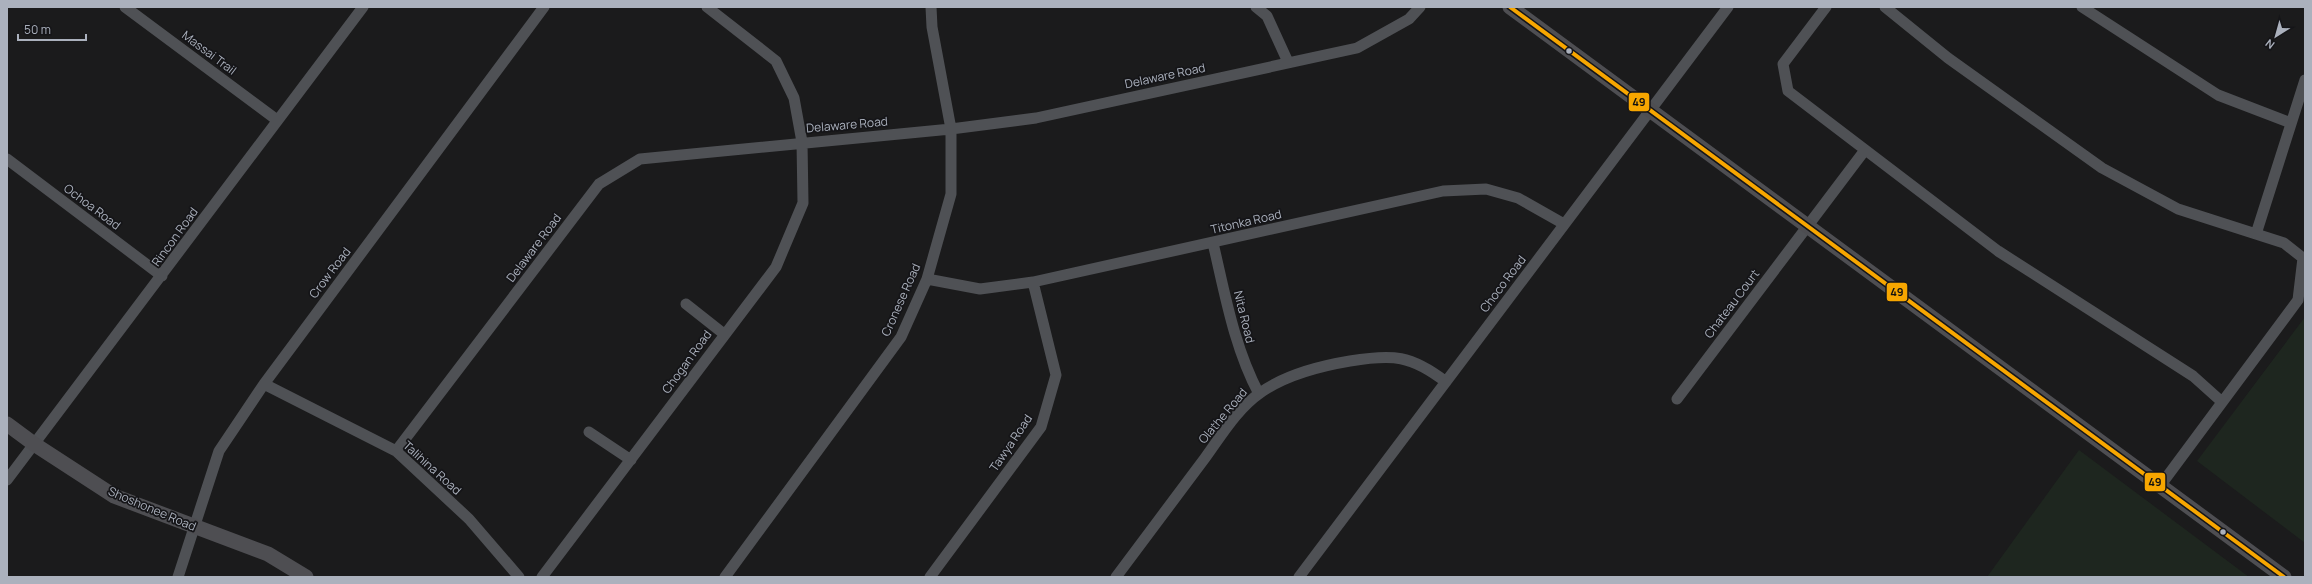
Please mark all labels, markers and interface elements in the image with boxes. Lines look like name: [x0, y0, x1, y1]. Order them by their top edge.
scale bar: [18, 16, 86, 42]
north arrow: [2256, 16, 2296, 56]
text: 50 m: [24, 21, 51, 38]
street label: Massai Trail: [179, 27, 240, 79]
text: N: [2262, 36, 2277, 53]
unlabelled marker: [1564, 46, 1574, 56]
street label: Delaware Road: [1123, 59, 1207, 92]
line badge: 49: [1628, 92, 1650, 112]
text: 49: [1632, 94, 1646, 109]
street label: Delaware Road: [805, 112, 888, 137]
street label: Ochoa Road: [60, 180, 124, 234]
street label: Rincon Road: [147, 204, 202, 270]
street label: Titonka Road: [1209, 205, 1283, 238]
street label: Delaware Road: [502, 210, 565, 286]
street label: Crow Road: [305, 244, 354, 302]
street label: Choco Road: [1476, 252, 1530, 316]
street label: Cronese Road: [877, 261, 924, 339]
street label: Chateau Court: [1700, 266, 1763, 342]
line badge: 49: [1886, 282, 1908, 302]
text: 49: [1890, 284, 1904, 299]
street label: Nita Road: [1230, 289, 1259, 345]
street label: Chogan Road: [658, 327, 715, 397]
street label: Olathe Road: [1194, 384, 1251, 447]
street label: Tawya Road: [985, 411, 1036, 475]
street label: Talihina Road: [399, 437, 465, 498]
line badge: 49: [2144, 472, 2166, 492]
text: 49: [2148, 474, 2162, 489]
street label: Shoshonee Road: [106, 482, 199, 535]
unlabelled marker: [2218, 527, 2228, 537]

